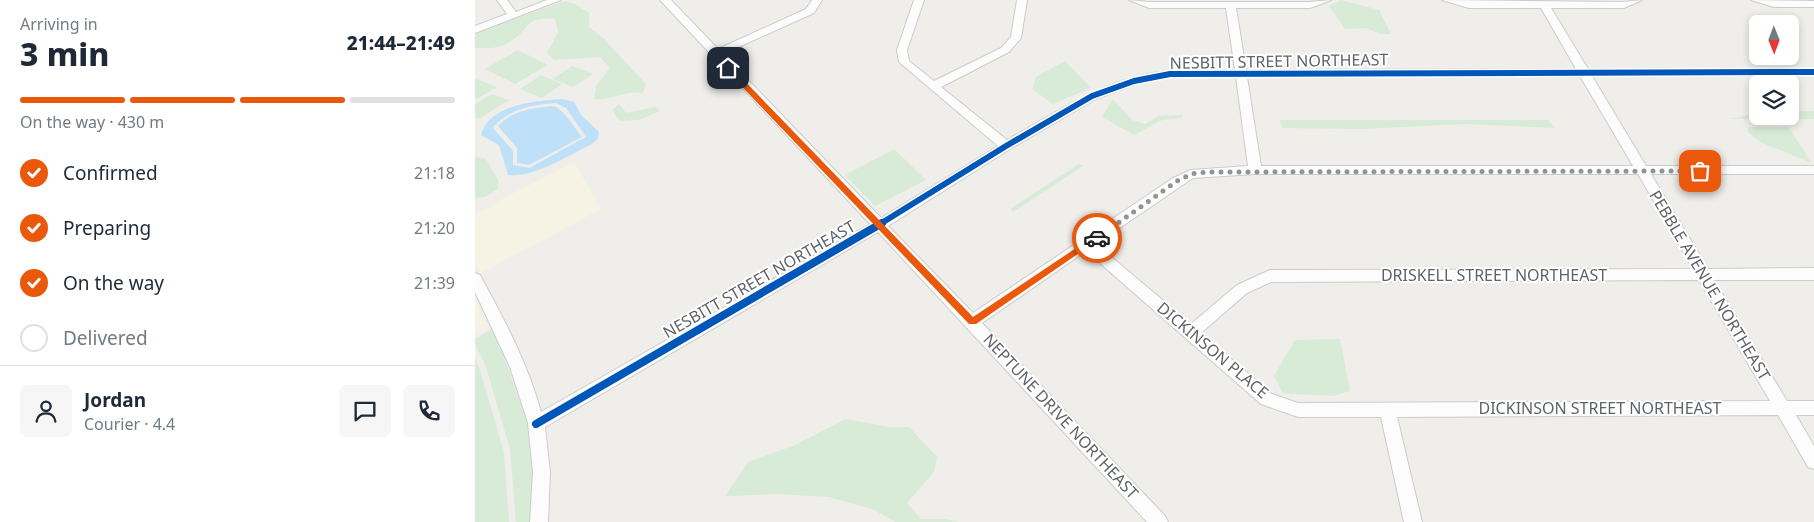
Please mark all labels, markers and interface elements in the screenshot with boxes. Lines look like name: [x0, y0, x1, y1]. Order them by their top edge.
text: Arriving in: [20, 13, 98, 35]
north arrow: [1749, 15, 1799, 65]
map controls: [1749, 15, 1799, 125]
text: 21:44–21:49: [347, 30, 455, 56]
text: 3 min: [20, 32, 109, 75]
pin: [707, 47, 749, 89]
street label: NESBITT STREET NORTHEAST: [1170, 48, 1389, 74]
icon: home: [714, 54, 742, 82]
button: layers: [1749, 75, 1799, 125]
text: On the way · 430 m: [20, 111, 164, 133]
pin: [1679, 150, 1721, 192]
icon: bag: [1686, 157, 1714, 185]
icon: check: [20, 159, 48, 187]
text: Confirmed: [63, 160, 158, 186]
text: 21:18: [414, 162, 455, 184]
street label: PEBBLE AVENUE NORTHEAST: [1644, 186, 1776, 384]
courier: [1072, 213, 1122, 263]
icon: check: [20, 214, 48, 242]
text: Preparing: [63, 215, 151, 241]
street label: NESBITT STREET NORTHEAST: [659, 215, 859, 343]
text: 21:20: [414, 217, 455, 239]
icon: car: [1083, 224, 1111, 252]
street label: DRISKELL STREET NORTHEAST: [1381, 264, 1607, 286]
icon: check: [20, 269, 48, 297]
text: On the way: [63, 270, 164, 296]
text: 21:39: [414, 272, 455, 294]
street label: DICKINSON PLACE: [1153, 297, 1273, 403]
text: Delivered: [63, 325, 148, 351]
street label: NEPTUNE DRIVE NORTHEAST: [978, 329, 1144, 503]
button: person: [20, 385, 72, 437]
button: chat: [339, 385, 391, 437]
button: phone: [403, 385, 455, 437]
text: Jordan: [84, 387, 146, 413]
street label: DICKINSON STREET NORTHEAST: [1479, 397, 1722, 419]
text: Courier · 4.4: [84, 413, 175, 435]

